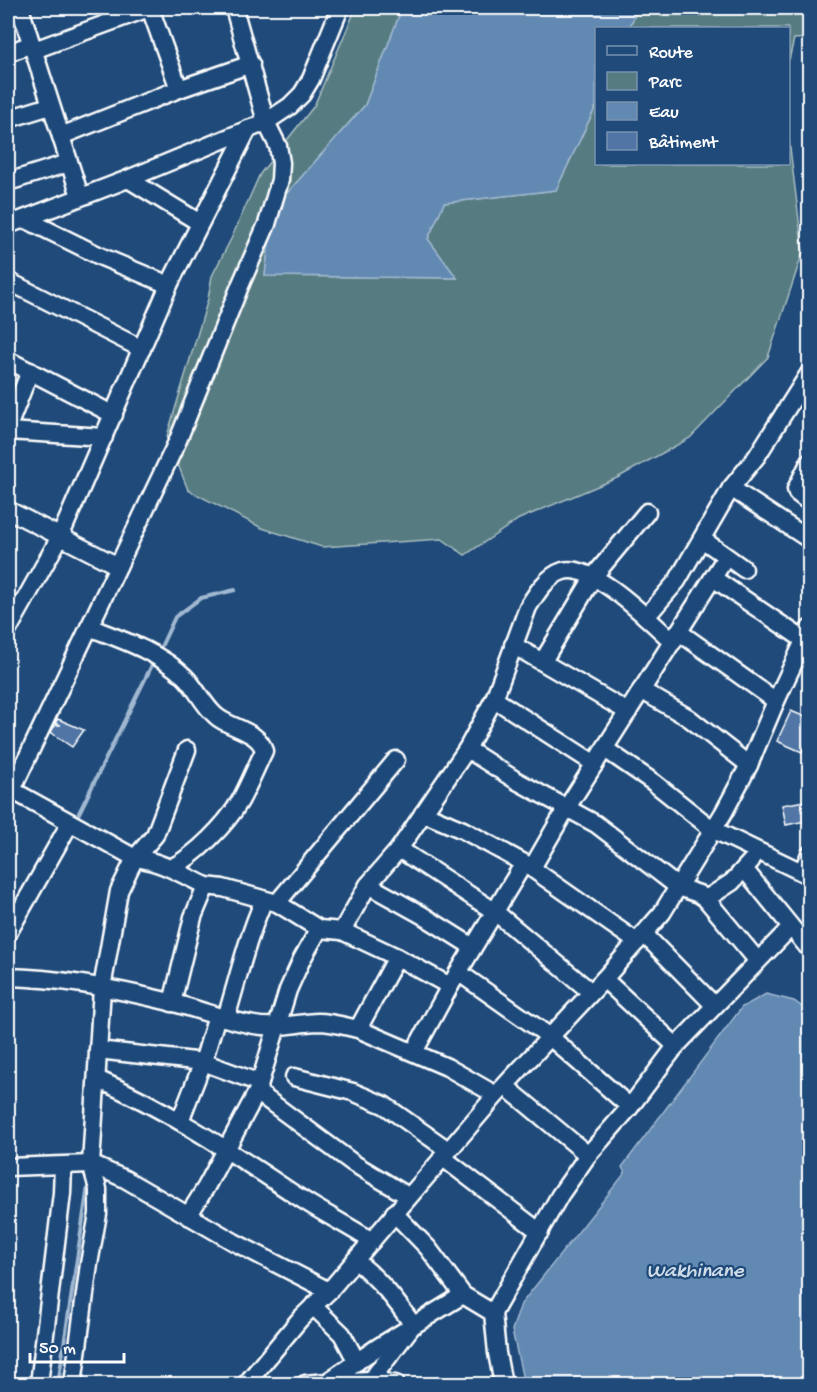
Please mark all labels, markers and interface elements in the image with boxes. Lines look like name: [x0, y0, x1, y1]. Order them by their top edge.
legend: [595, 27, 790, 165]
text: Route: [649, 43, 694, 64]
text: Parc: [648, 73, 682, 94]
text: Eau: [649, 103, 679, 124]
text: Bâtiment: [648, 133, 719, 154]
water label: Wakhinane: [646, 1260, 745, 1285]
scale bar: [30, 1326, 124, 1364]
text: 50 m: [39, 1339, 76, 1360]

